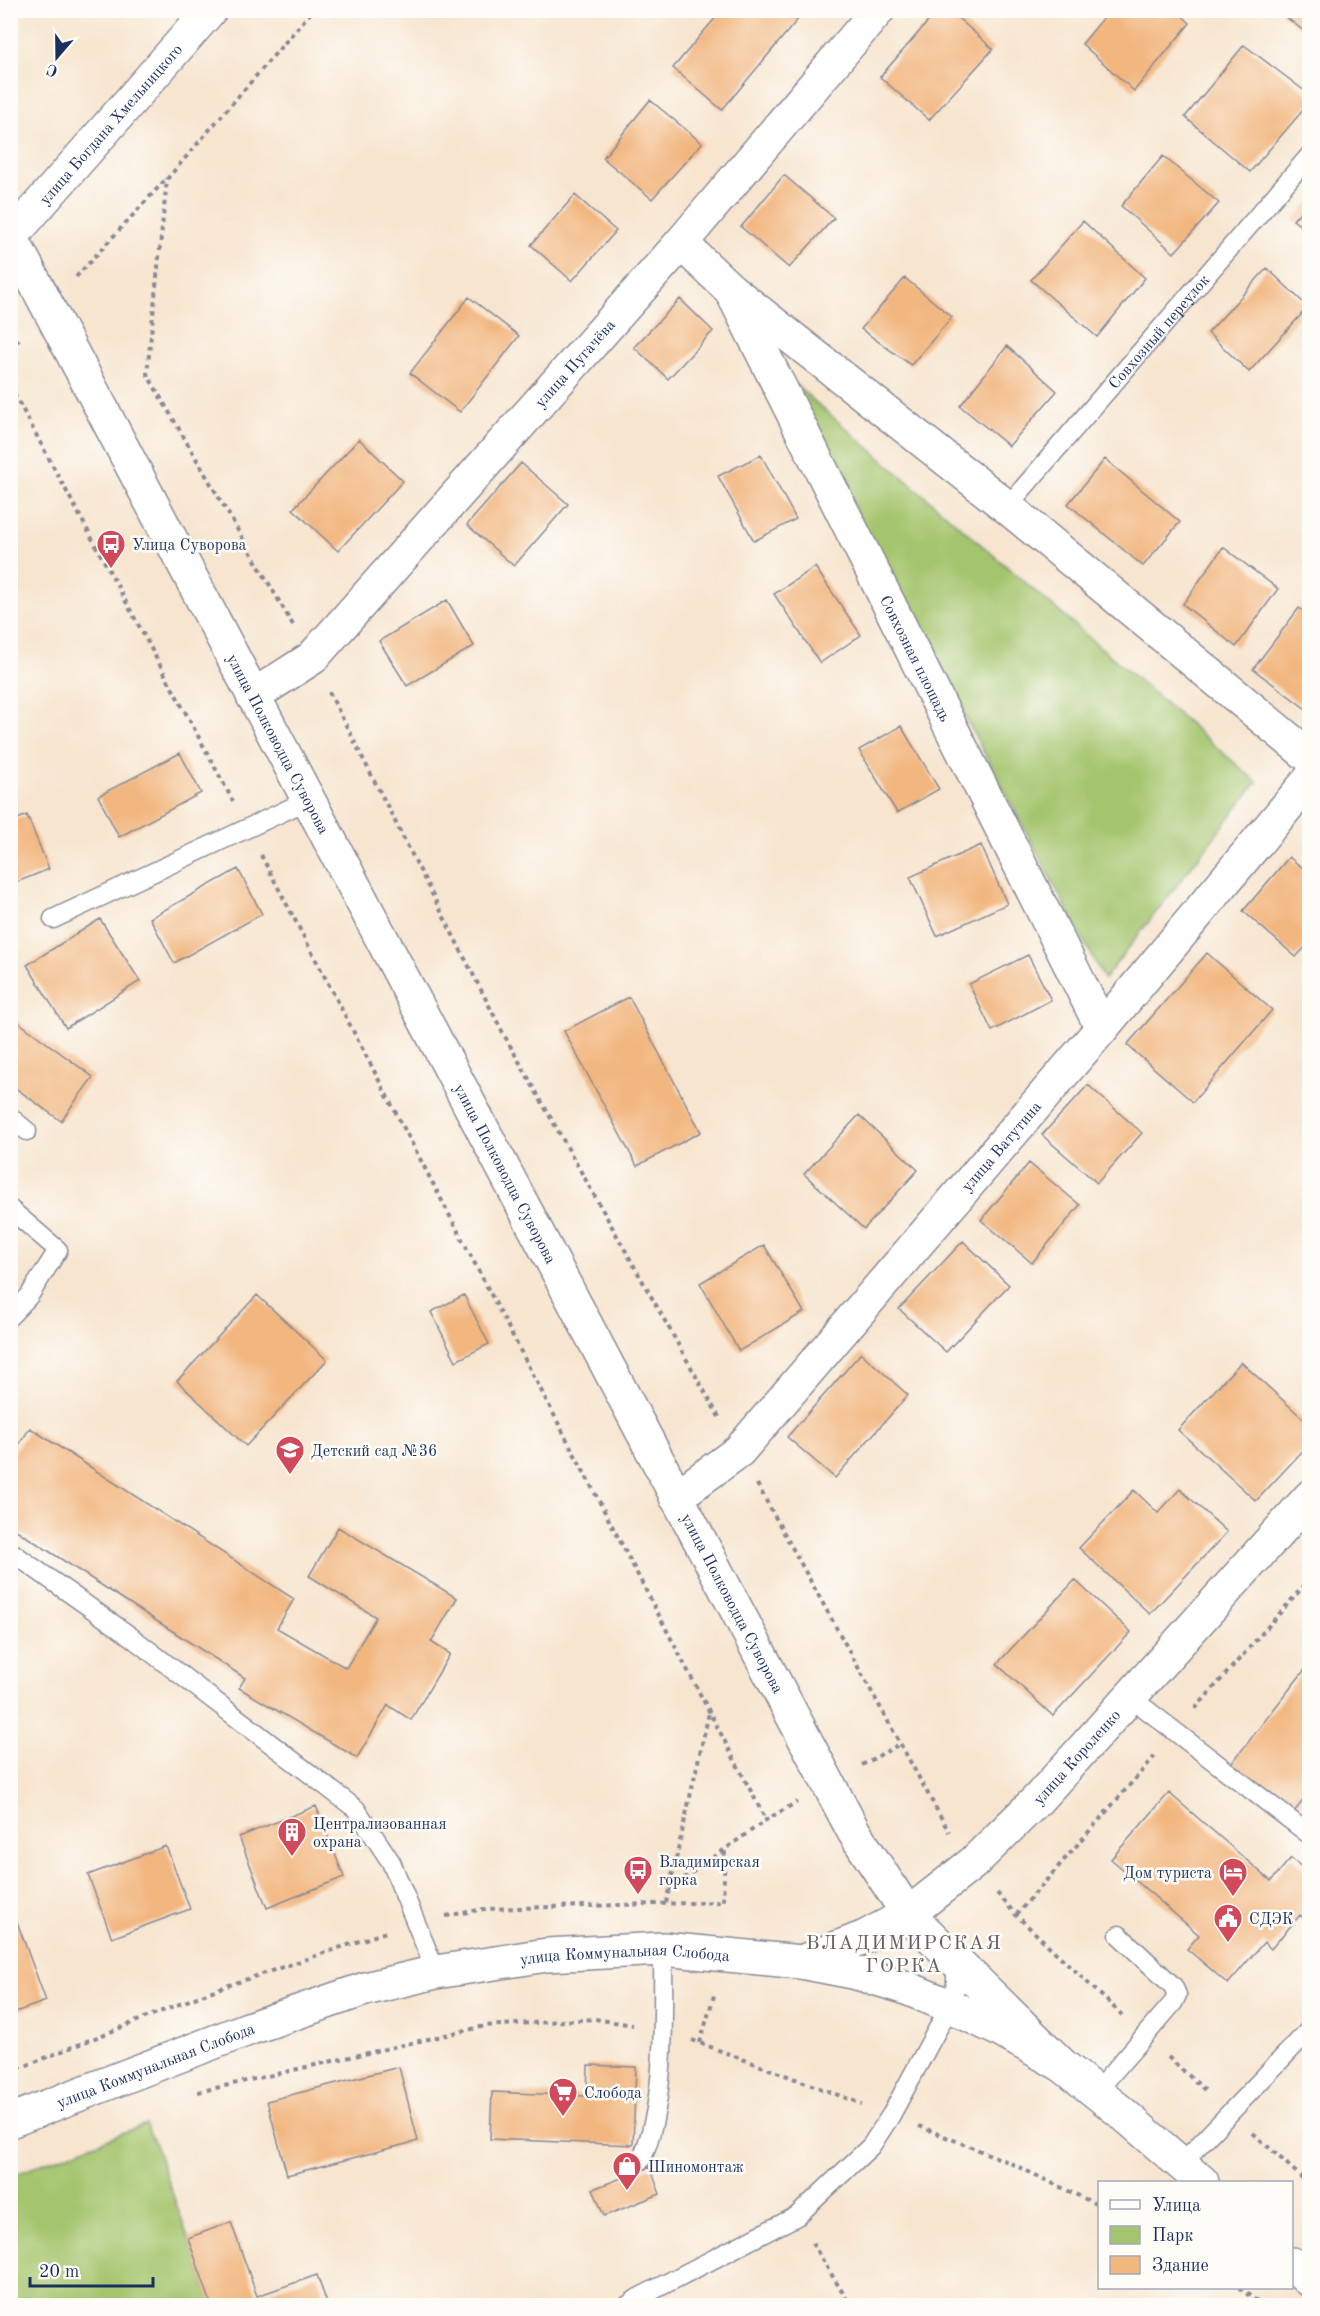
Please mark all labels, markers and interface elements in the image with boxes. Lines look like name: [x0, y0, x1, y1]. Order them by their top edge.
north arrow: [27, 27, 87, 87]
street label: улица Богдана Хмельницкого: [37, 42, 186, 208]
text: С: [45, 60, 60, 79]
street label: Совхозный переулок: [1106, 272, 1213, 393]
street label: улица Пугачёва: [533, 317, 619, 411]
bus stop icon: Улица Суворова: [95, 528, 127, 570]
place label: Улица Суворова: [132, 538, 247, 554]
street label: Совхозная площадь: [876, 593, 953, 725]
street label: улица Полководца Суворова: [223, 652, 331, 837]
street label: улица Полководца Суворова: [450, 1082, 558, 1267]
street label: улица Ватутина: [959, 1099, 1045, 1195]
school or university icon: Детский сад №36: [274, 1434, 306, 1476]
place label: Детский сад №36: [311, 1444, 437, 1460]
street label: улица Полководца Суворова: [677, 1511, 785, 1697]
street label: улица Короленко: [1031, 1707, 1124, 1808]
building icon: Централизованная охрана: [276, 1816, 308, 1858]
place label: Централизованная охрана: [313, 1817, 447, 1851]
bus stop icon: Владимирская горка: [622, 1854, 654, 1896]
place label: Владимирская горка: [659, 1855, 760, 1889]
hotel icon: Дом туриста: [1217, 1856, 1249, 1898]
place label: Дом туриста: [1123, 1866, 1212, 1882]
public building icon: СДЭК: [1212, 1902, 1244, 1944]
place label: СДЭК: [1249, 1912, 1294, 1928]
district label: ВЛАДИМИРСКАЯ ГОРКА: [806, 1934, 1002, 1977]
street label: улица Коммунальная Слобода: [519, 1943, 730, 1969]
street label: улица Коммунальная Слобода: [55, 2021, 257, 2112]
supermarket icon: Слобода: [547, 2076, 579, 2118]
place label: Слобода: [584, 2086, 642, 2102]
shop icon: Шиномонтаж: [611, 2150, 643, 2192]
place label: Шиномонтаж: [648, 2160, 744, 2176]
legend: [1098, 2181, 1293, 2289]
text: Улица: [1152, 2197, 1201, 2215]
text: Парк: [1152, 2227, 1193, 2245]
scale bar: [30, 2250, 153, 2288]
text: Здание: [1152, 2257, 1209, 2275]
text: 20 m: [39, 2263, 79, 2281]

